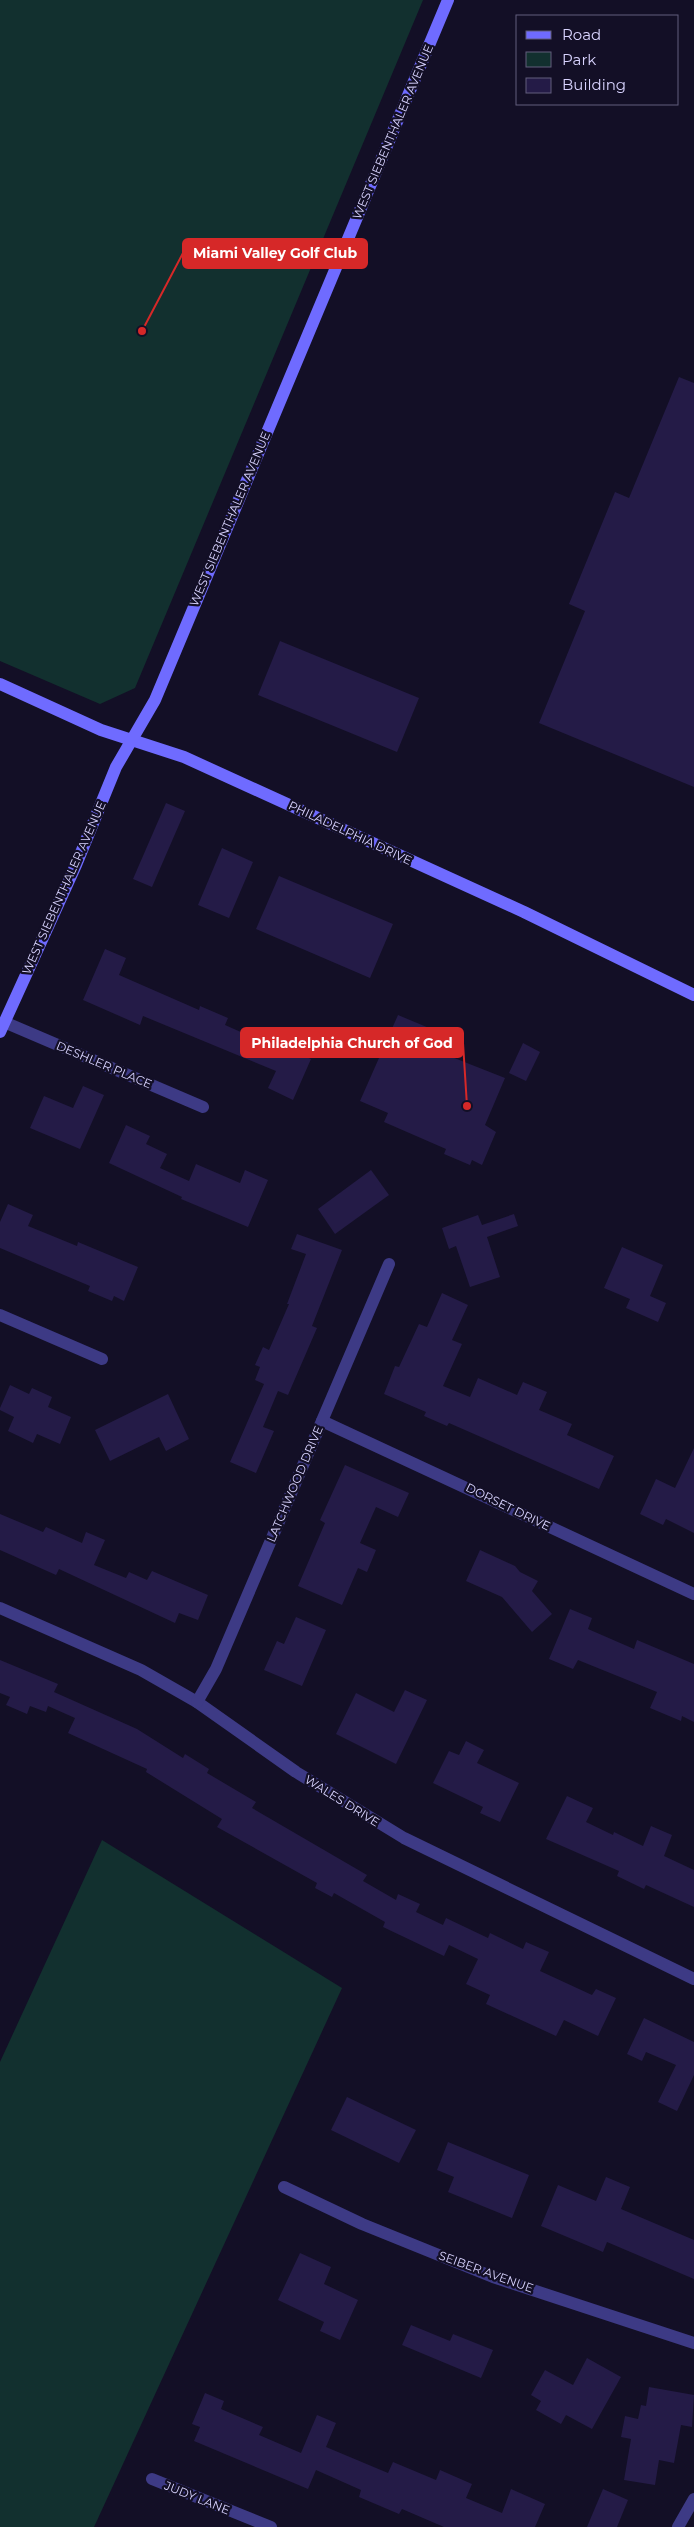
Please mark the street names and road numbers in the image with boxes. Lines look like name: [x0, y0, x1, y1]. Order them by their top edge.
street label: WEST SIEBENTHALER AVENUE: [349, 42, 436, 221]
street label: WEST SIEBENTHALER AVENUE: [186, 429, 273, 608]
street label: PHILADELPHIA DRIVE: [286, 797, 414, 868]
street label: WEST SIEBENTHALER AVENUE: [18, 799, 109, 977]
street label: DESHLER PLACE: [54, 1038, 154, 1091]
street label: LATCHWOOD DRIVE: [263, 1424, 326, 1544]
street label: DORSET DRIVE: [463, 1480, 553, 1534]
street label: WALES DRIVE: [302, 1772, 382, 1830]
street label: SEIBER AVENUE: [437, 2247, 536, 2296]
street label: JUDY LANE: [161, 2477, 232, 2517]

